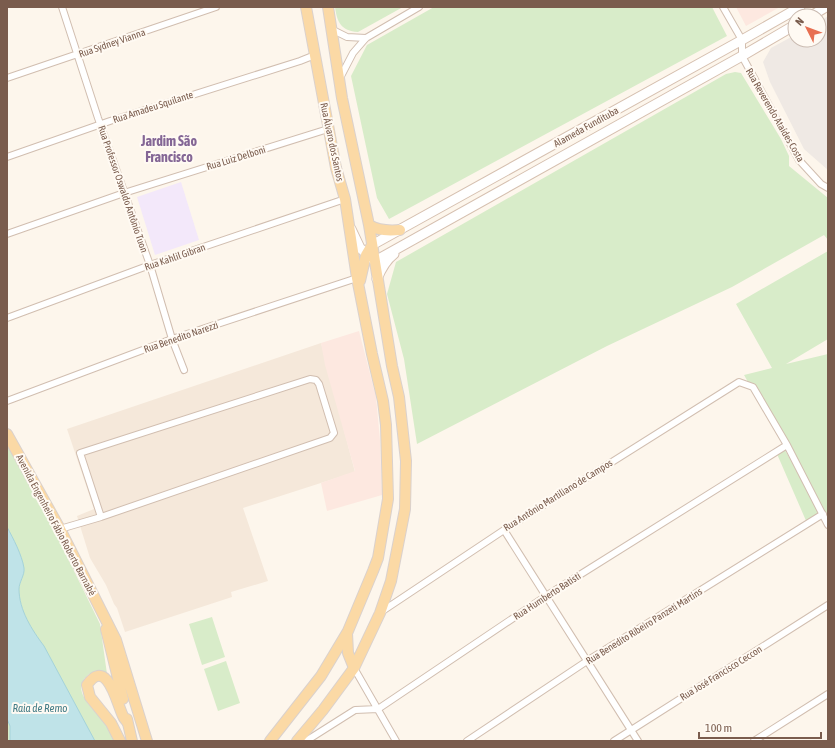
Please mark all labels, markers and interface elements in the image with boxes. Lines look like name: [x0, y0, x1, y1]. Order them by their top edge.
north arrow: [787, 8, 827, 48]
text: N: [793, 15, 806, 28]
street label: Rua Sydney Vianna: [77, 26, 147, 60]
street label: Rua Reverendo Ataídes Costa: [744, 66, 806, 164]
street label: Rua Amadeu Squilante: [112, 89, 195, 125]
street label: Rua Álvaro dos Santos: [318, 102, 346, 183]
street label: Alameda Fundituba: [552, 104, 621, 149]
street label: Rua Professor Oswaldo Antônio Tuon: [96, 124, 150, 254]
district label: Jardim São Francisco: [140, 133, 197, 165]
street label: Rua Luiz Delboni: [205, 144, 267, 172]
street label: Rua Kahlil Gibran: [143, 241, 207, 273]
street label: Rua Benedito Narezzi: [142, 319, 220, 355]
street label: Avenida Engenheiro Fábio Roberto Barnabé: [14, 453, 98, 598]
street label: Rua Antônio Martiliano de Campos: [502, 457, 615, 533]
street label: Rua Humberto Batisti: [511, 570, 583, 622]
street label: Rua Benedito Ribeiro Panzeti Martins: [584, 585, 704, 666]
street label: Rua José Francisco Ceccon: [678, 643, 764, 703]
water label: Raia de Remo: [12, 702, 68, 714]
scale bar: [699, 714, 821, 740]
text: 100 m: [705, 721, 732, 735]

